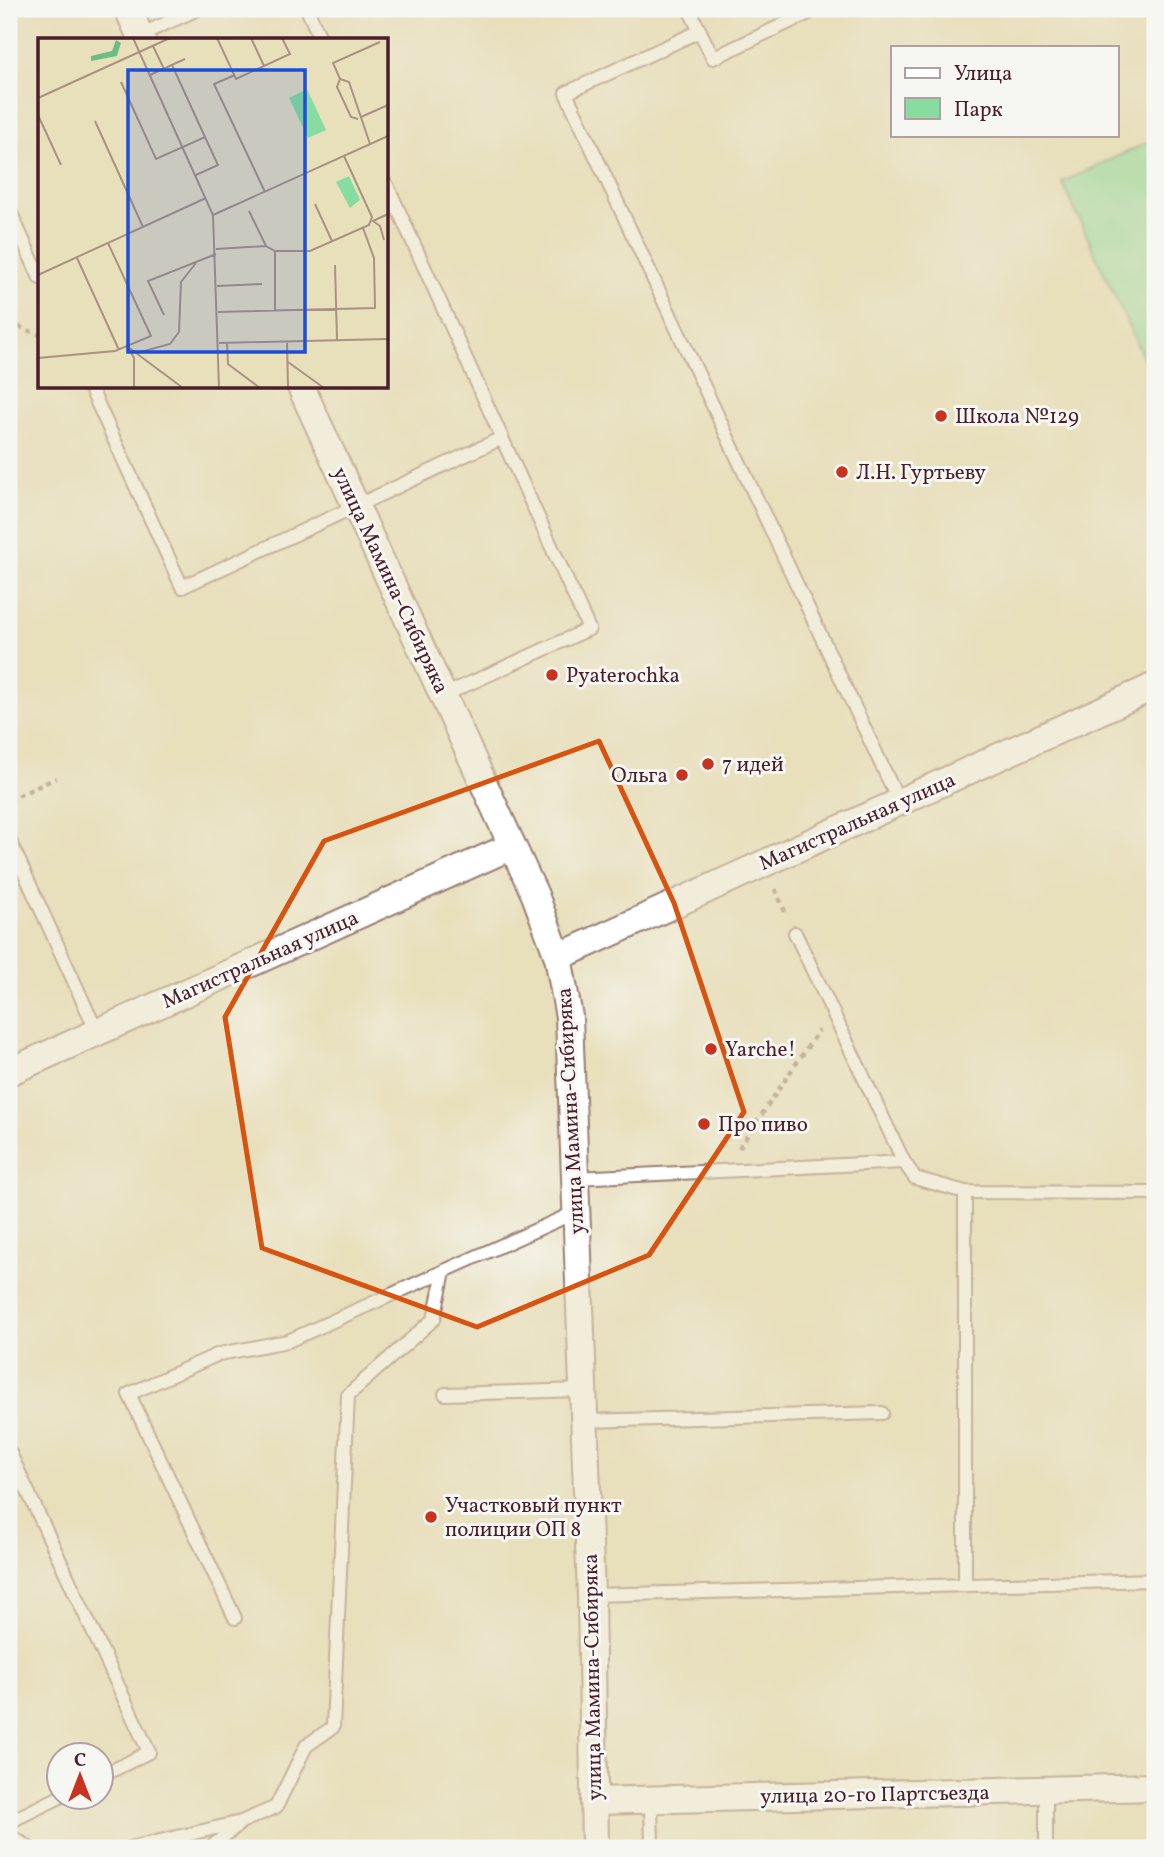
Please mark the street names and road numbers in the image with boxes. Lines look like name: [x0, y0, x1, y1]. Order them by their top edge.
street label: улица Мамина-Сибиряка: [324, 462, 455, 699]
street label: Магистральная улица: [755, 766, 961, 879]
street label: Магистральная улица: [158, 904, 364, 1017]
street label: улица Мамина-Сибиряка: [551, 987, 592, 1235]
street label: улица Мамина-Сибиряка: [577, 1553, 610, 1801]
street label: улица 20-го Партсъезда: [760, 1779, 990, 1812]

